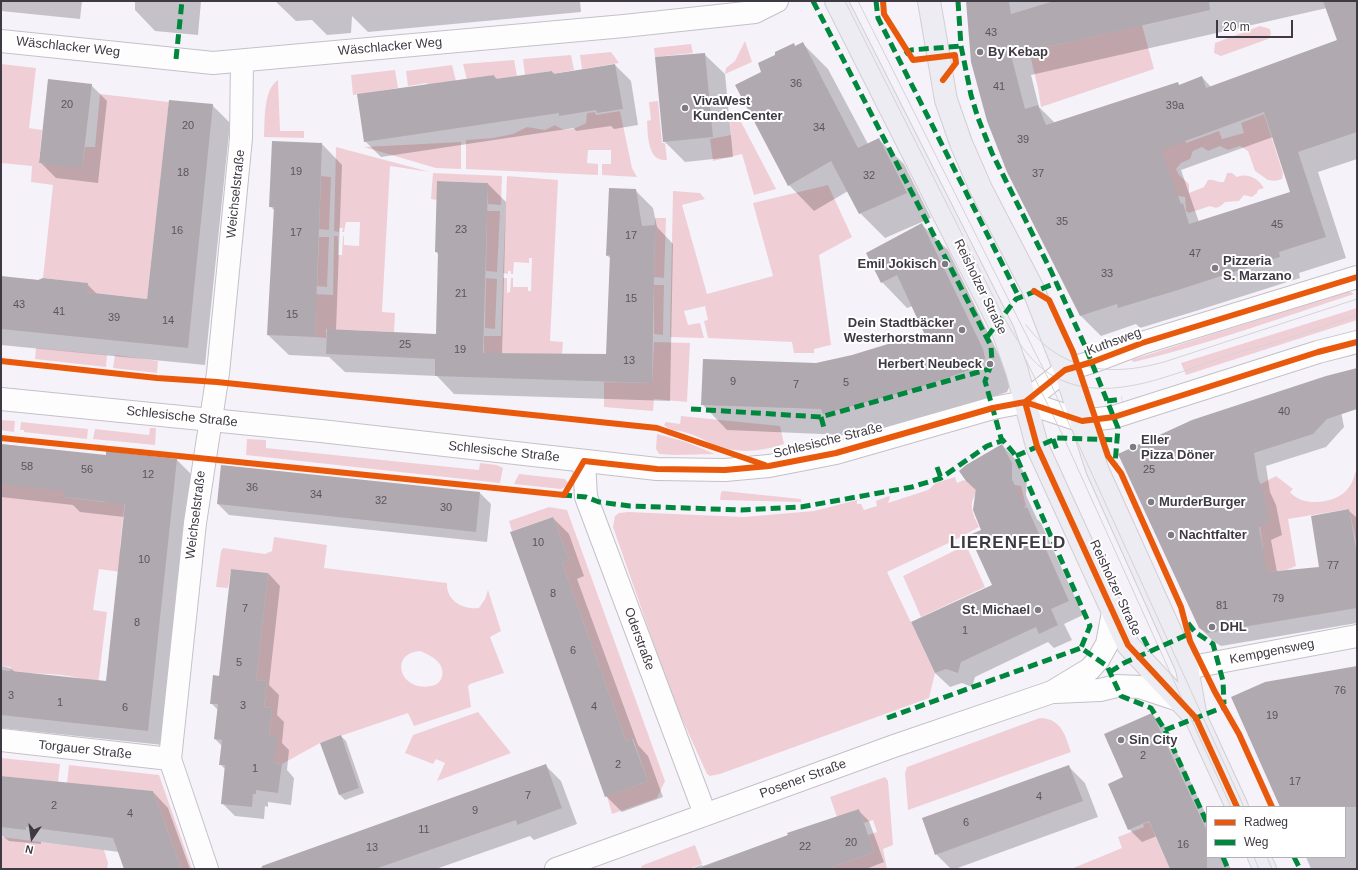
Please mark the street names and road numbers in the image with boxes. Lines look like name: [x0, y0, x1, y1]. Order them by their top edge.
street label: Wäschlacker Weg: [15, 34, 121, 60]
street label: Wäschlacker Weg: [337, 35, 443, 59]
street label: Weichselstraße: [224, 149, 248, 239]
street label: Reisholzer Straße: [950, 237, 1010, 337]
street label: Kuthsweg: [1085, 325, 1143, 359]
street label: Schlesische Straße: [125, 403, 239, 431]
street label: Schlesische Straße: [772, 420, 884, 462]
street label: Schlesische Straße: [447, 438, 561, 466]
street label: Weichselstraße: [183, 470, 209, 560]
street label: Reisholzer Straße: [1086, 538, 1144, 638]
street label: Oderstraße: [620, 605, 658, 673]
street label: Kempgensweg: [1228, 636, 1316, 668]
street label: Torgauer Straße: [37, 737, 133, 763]
street label: Posener Straße: [758, 756, 848, 802]

